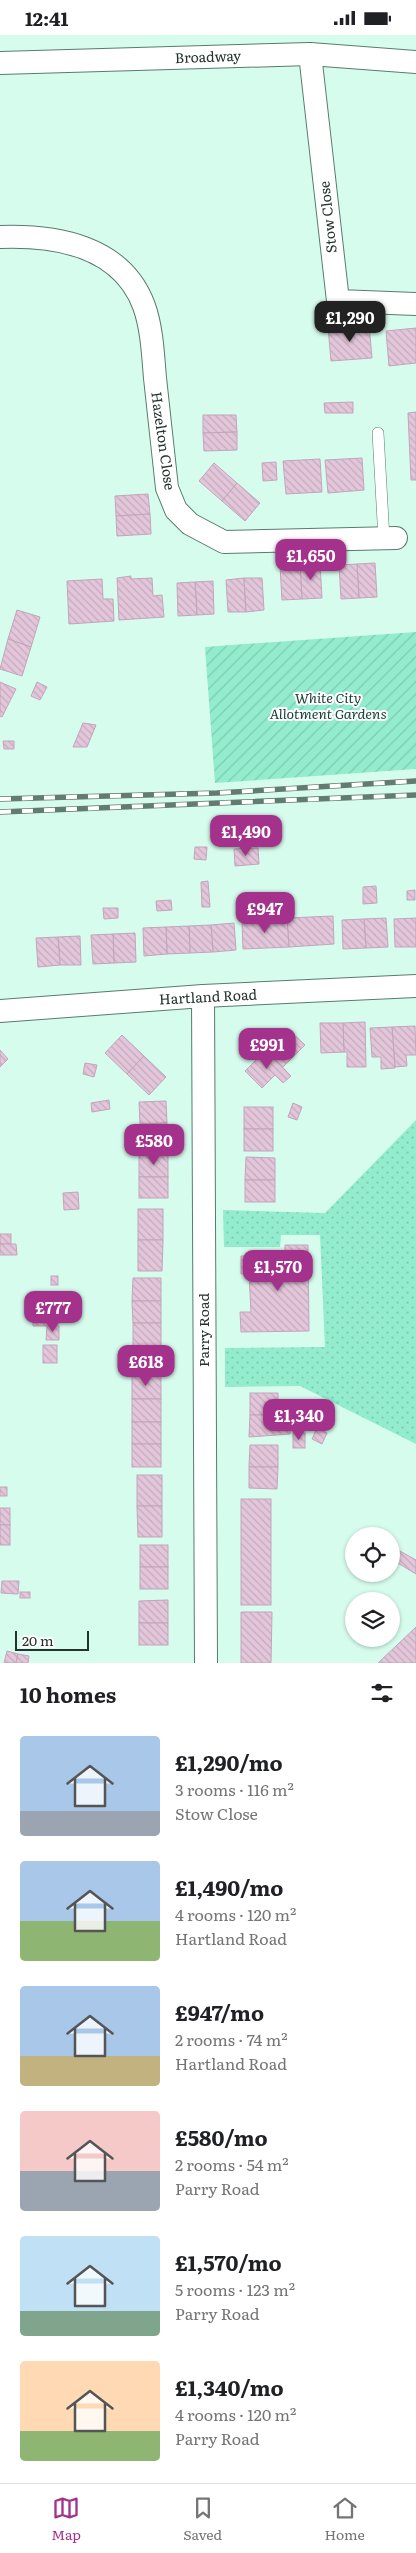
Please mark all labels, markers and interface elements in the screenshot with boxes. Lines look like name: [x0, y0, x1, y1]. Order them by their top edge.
text: 12:41: [25, 4, 68, 32]
street label: Broadway: [174, 45, 242, 67]
street label: Stow Close: [313, 180, 341, 254]
pin: £1,290: [309, 301, 391, 343]
text: £1,290: [325, 305, 375, 329]
street label: Hazelton Close: [147, 390, 181, 491]
pin: £1,650: [270, 539, 352, 581]
text: £1,650: [286, 543, 336, 567]
park label: White City Allotment Gardens: [269, 687, 387, 723]
pin: £1,490: [205, 815, 287, 857]
text: £1,490: [221, 819, 271, 843]
pin: £947: [235, 891, 295, 934]
text: £947: [247, 896, 283, 920]
street label: Hartland Road: [158, 983, 258, 1009]
pin: £991: [237, 1027, 297, 1070]
text: £991: [250, 1032, 284, 1056]
pin: £580: [124, 1123, 184, 1166]
text: £580: [135, 1128, 173, 1152]
pin: £1,570: [237, 1249, 319, 1292]
text: £1,570: [254, 1254, 302, 1278]
pin: £777: [23, 1291, 83, 1333]
street label: Parry Road: [193, 1293, 213, 1367]
text: £777: [35, 1295, 71, 1319]
pin: £618: [116, 1345, 176, 1387]
text: £618: [128, 1349, 164, 1373]
pin: £1,340: [258, 1399, 340, 1441]
text: £1,340: [274, 1403, 324, 1427]
map controls: [345, 1527, 400, 1647]
button: locate: [345, 1527, 400, 1582]
button: layers: [345, 1592, 400, 1647]
scale bar: [15, 1628, 89, 1651]
text: 20 m: [22, 1630, 54, 1650]
text: 10 homes: [20, 1678, 116, 1709]
icon: filters: [368, 1679, 396, 1707]
text: £1,290/mo: [175, 1746, 283, 1777]
icon: home: [60, 1756, 120, 1816]
text: 3 rooms · 116 m²: [175, 1777, 294, 1801]
text: Stow Close: [175, 1801, 258, 1825]
text: £1,490/mo: [175, 1871, 283, 1902]
icon: home: [60, 1881, 120, 1941]
text: 4 rooms · 120 m²: [175, 1902, 296, 1926]
text: Hartland Road: [175, 1926, 287, 1950]
text: £947/mo: [175, 1996, 264, 2027]
icon: home: [60, 2006, 120, 2066]
text: 2 rooms · 74 m²: [175, 2027, 288, 2051]
text: Hartland Road: [175, 2051, 287, 2075]
text: £580/mo: [175, 2121, 268, 2152]
icon: home: [60, 2131, 120, 2191]
text: 2 rooms · 54 m²: [175, 2152, 289, 2176]
text: Parry Road: [175, 2176, 259, 2200]
text: £1,570/mo: [175, 2246, 282, 2277]
icon: home: [60, 2256, 120, 2316]
text: 5 rooms · 123 m²: [175, 2277, 295, 2301]
text: Parry Road: [175, 2301, 259, 2325]
text: £1,340/mo: [175, 2371, 284, 2402]
icon: home: [60, 2381, 120, 2441]
text: 4 rooms · 120 m²: [175, 2402, 296, 2426]
text: Parry Road: [175, 2426, 259, 2450]
tab: Map: [51, 2494, 81, 2544]
tab: Saved: [183, 2494, 222, 2544]
tab: Home: [324, 2494, 365, 2544]

